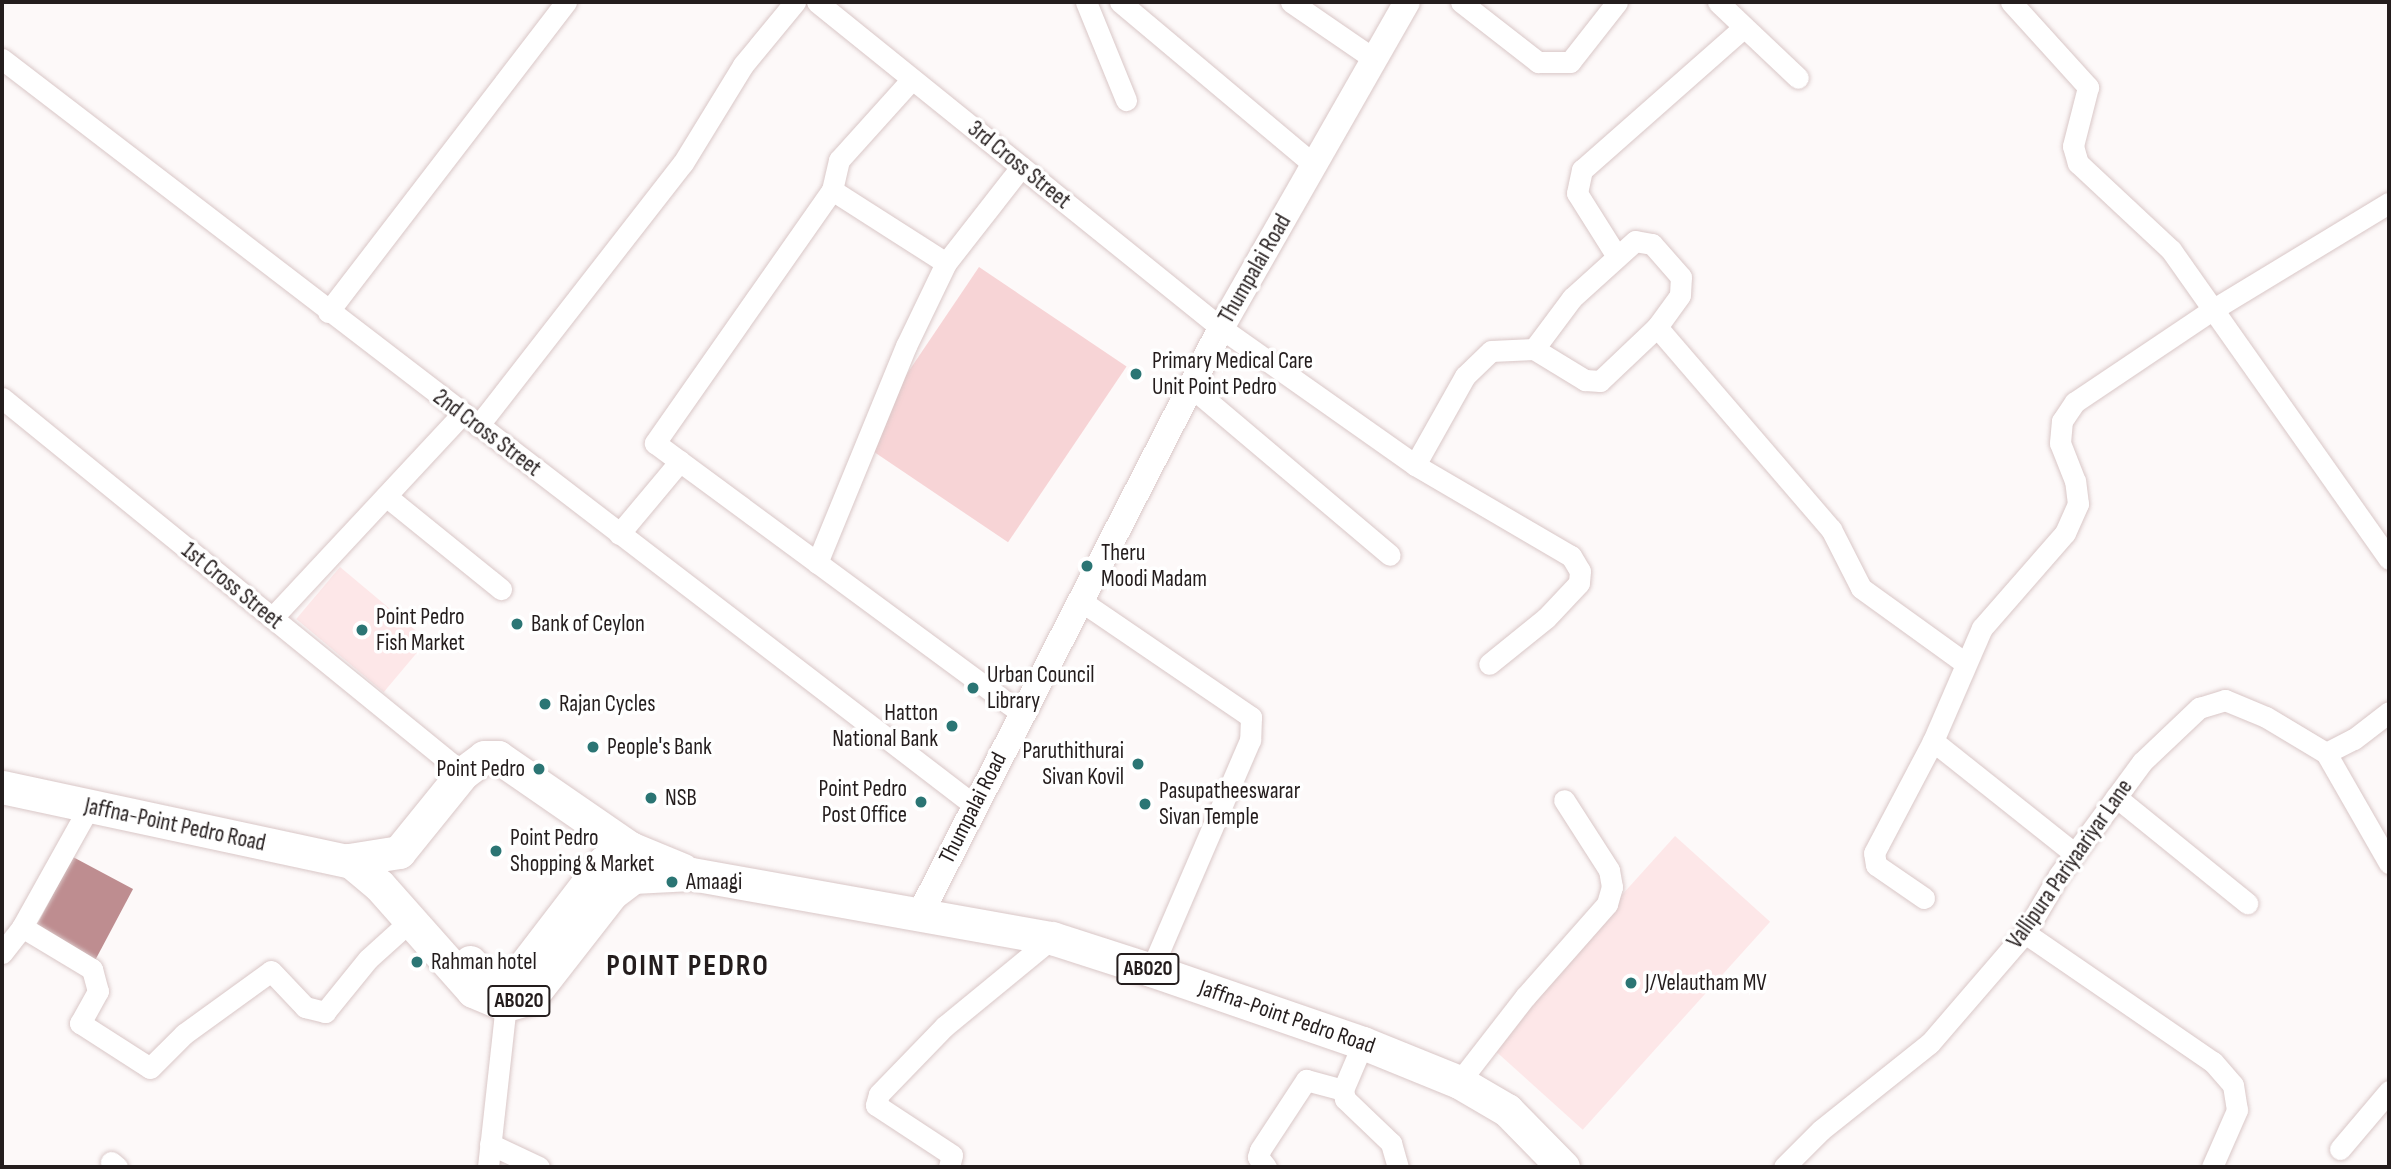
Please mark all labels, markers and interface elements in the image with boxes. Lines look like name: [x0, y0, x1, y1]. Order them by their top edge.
street label: 3rd Cross Street: [962, 115, 1076, 215]
street label: Thumpalai Road: [1213, 210, 1297, 328]
place label: Primary Medical Care Unit Point Pedro: [1152, 347, 1313, 401]
marker: Primary Medical Care Unit Point Pedro: [1126, 364, 1146, 384]
street label: 2nd Cross Street: [428, 384, 546, 482]
street label: 1st Cross Street: [176, 537, 288, 635]
place label: Theru Moodi Madam: [1101, 539, 1207, 593]
marker: Theru Moodi Madam: [1079, 558, 1095, 574]
place label: Point Pedro Fish Market: [376, 603, 465, 657]
place label: Bank of Ceylon: [531, 610, 645, 638]
marker: Bank of Ceylon: [509, 616, 525, 632]
marker: Point Pedro Fish Market: [354, 622, 370, 638]
place label: Urban Council Library: [987, 661, 1095, 715]
marker: Urban Council Library: [965, 680, 981, 696]
place label: Rajan Cycles: [559, 690, 655, 718]
marker: Rajan Cycles: [537, 696, 553, 712]
place label: Hatton National Bank: [832, 699, 938, 753]
marker: Hatton National Bank: [944, 718, 960, 734]
place label: People's Bank: [607, 733, 712, 761]
place label: Paruthithurai Sivan Kovil: [1023, 737, 1124, 791]
marker: People's Bank: [585, 739, 601, 755]
street label: Thumpalai Road: [933, 748, 1013, 868]
place label: Point Pedro: [436, 755, 525, 783]
marker: Paruthithurai Sivan Kovil: [1130, 756, 1146, 772]
marker: Point Pedro: [531, 761, 547, 777]
street label: Vallipura Pariyaariyar Lane: [2001, 774, 2139, 954]
place label: Point Pedro Post Office: [818, 775, 907, 829]
place label: Pasupatheeswarar Sivan Temple: [1159, 777, 1300, 831]
place label: NSB: [665, 784, 697, 812]
marker: NSB: [643, 790, 659, 806]
street label: Jaffna-Point Pedro Road: [82, 792, 268, 858]
marker: Point Pedro Post Office: [913, 794, 929, 810]
marker: Pasupatheeswarar Sivan Temple: [1137, 796, 1153, 812]
place label: Point Pedro Shopping & Market: [510, 824, 654, 878]
marker: Point Pedro Shopping & Market: [488, 843, 504, 859]
place label: Amaagi: [686, 868, 742, 896]
marker: Amaagi: [664, 874, 680, 890]
place label: Rahman hotel: [431, 948, 537, 976]
district label: POINT PEDRO: [608, 948, 768, 984]
road number: AB020: [1115, 951, 1181, 986]
marker: Rahman hotel: [409, 954, 425, 970]
place label: J/Velautham MV: [1645, 969, 1767, 997]
street label: Jaffna-Point Pedro Road: [1195, 974, 1379, 1060]
marker: J/Velautham MV: [1623, 975, 1639, 991]
road number: AB020: [486, 984, 552, 1018]

